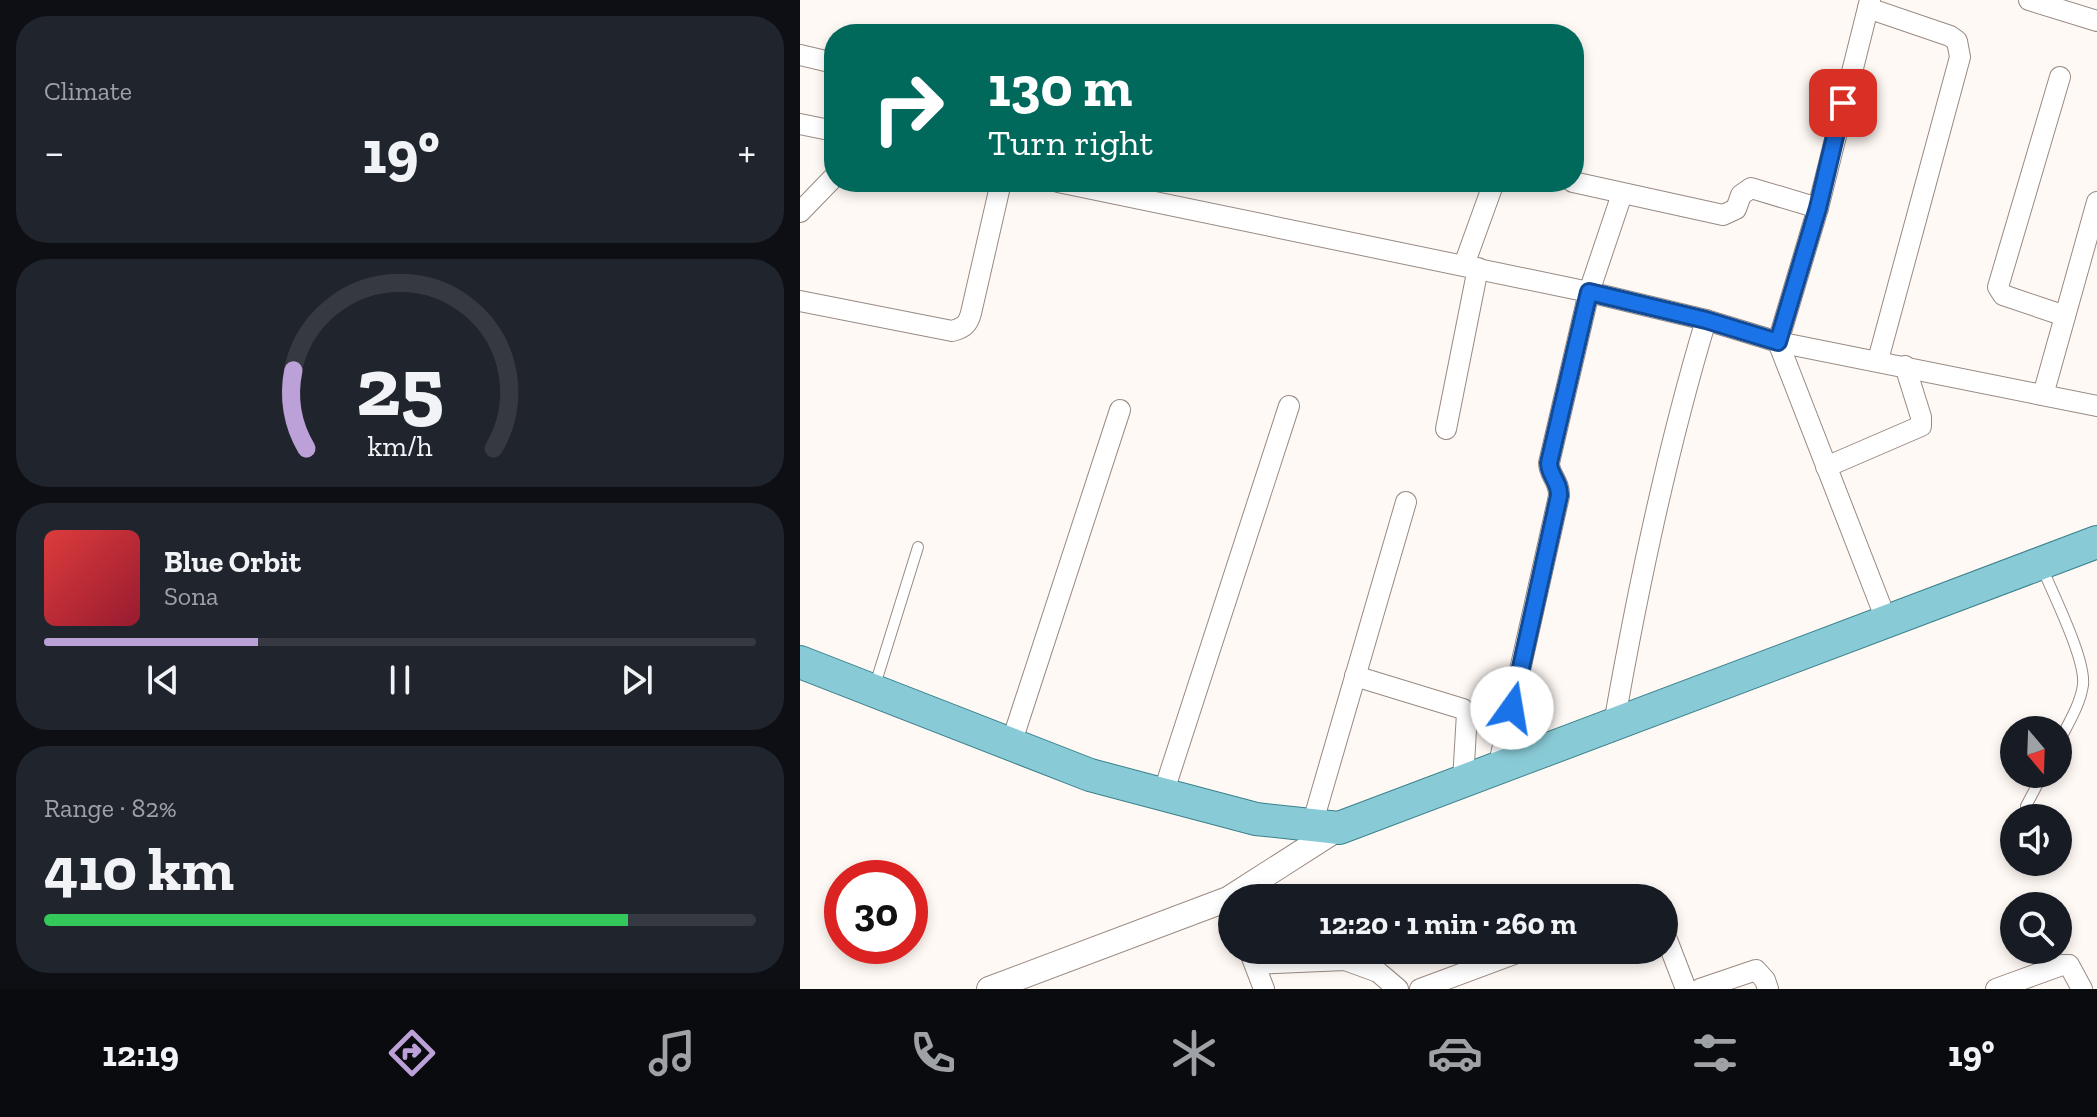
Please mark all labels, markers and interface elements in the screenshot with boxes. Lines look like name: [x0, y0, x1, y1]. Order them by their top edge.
text: 130 m: [988, 53, 1132, 120]
icon: right: [856, 56, 960, 160]
pin: [1809, 69, 1877, 137]
text: Climate: [44, 75, 132, 107]
icon: arrive: [1821, 81, 1865, 125]
text: 19°: [362, 116, 440, 188]
text: Turn right: [988, 121, 1153, 164]
text: −: [44, 125, 65, 178]
text: +: [737, 125, 756, 178]
text: 25: [356, 335, 444, 435]
text: km/h: [367, 429, 433, 463]
text: Blue Orbit: [164, 544, 301, 580]
text: Sona: [164, 580, 219, 612]
icon: previous: [141, 658, 185, 702]
icon: pause: [378, 658, 422, 702]
icon: next: [615, 658, 659, 702]
position arrow: [1470, 666, 1554, 750]
north arrow: [2000, 716, 2072, 788]
map controls: [2000, 716, 2072, 964]
text: Range · 82%: [44, 792, 177, 824]
button: sound: [2000, 804, 2072, 876]
text: 410 km: [44, 833, 234, 905]
speed limit sign: 30: [824, 860, 928, 964]
button: search: [2000, 892, 2072, 964]
text: 12:20 · 1 min · 260 m: [1319, 906, 1577, 942]
icon: directions: [384, 1025, 440, 1081]
icon: music: [644, 1025, 700, 1081]
icon: phone: [905, 1025, 961, 1081]
icon: climate: [1166, 1025, 1222, 1081]
icon: car: [1427, 1025, 1483, 1081]
icon: filters: [1687, 1025, 1743, 1081]
text: 12:19: [102, 1032, 179, 1075]
text: 19°: [1948, 1032, 1995, 1075]

